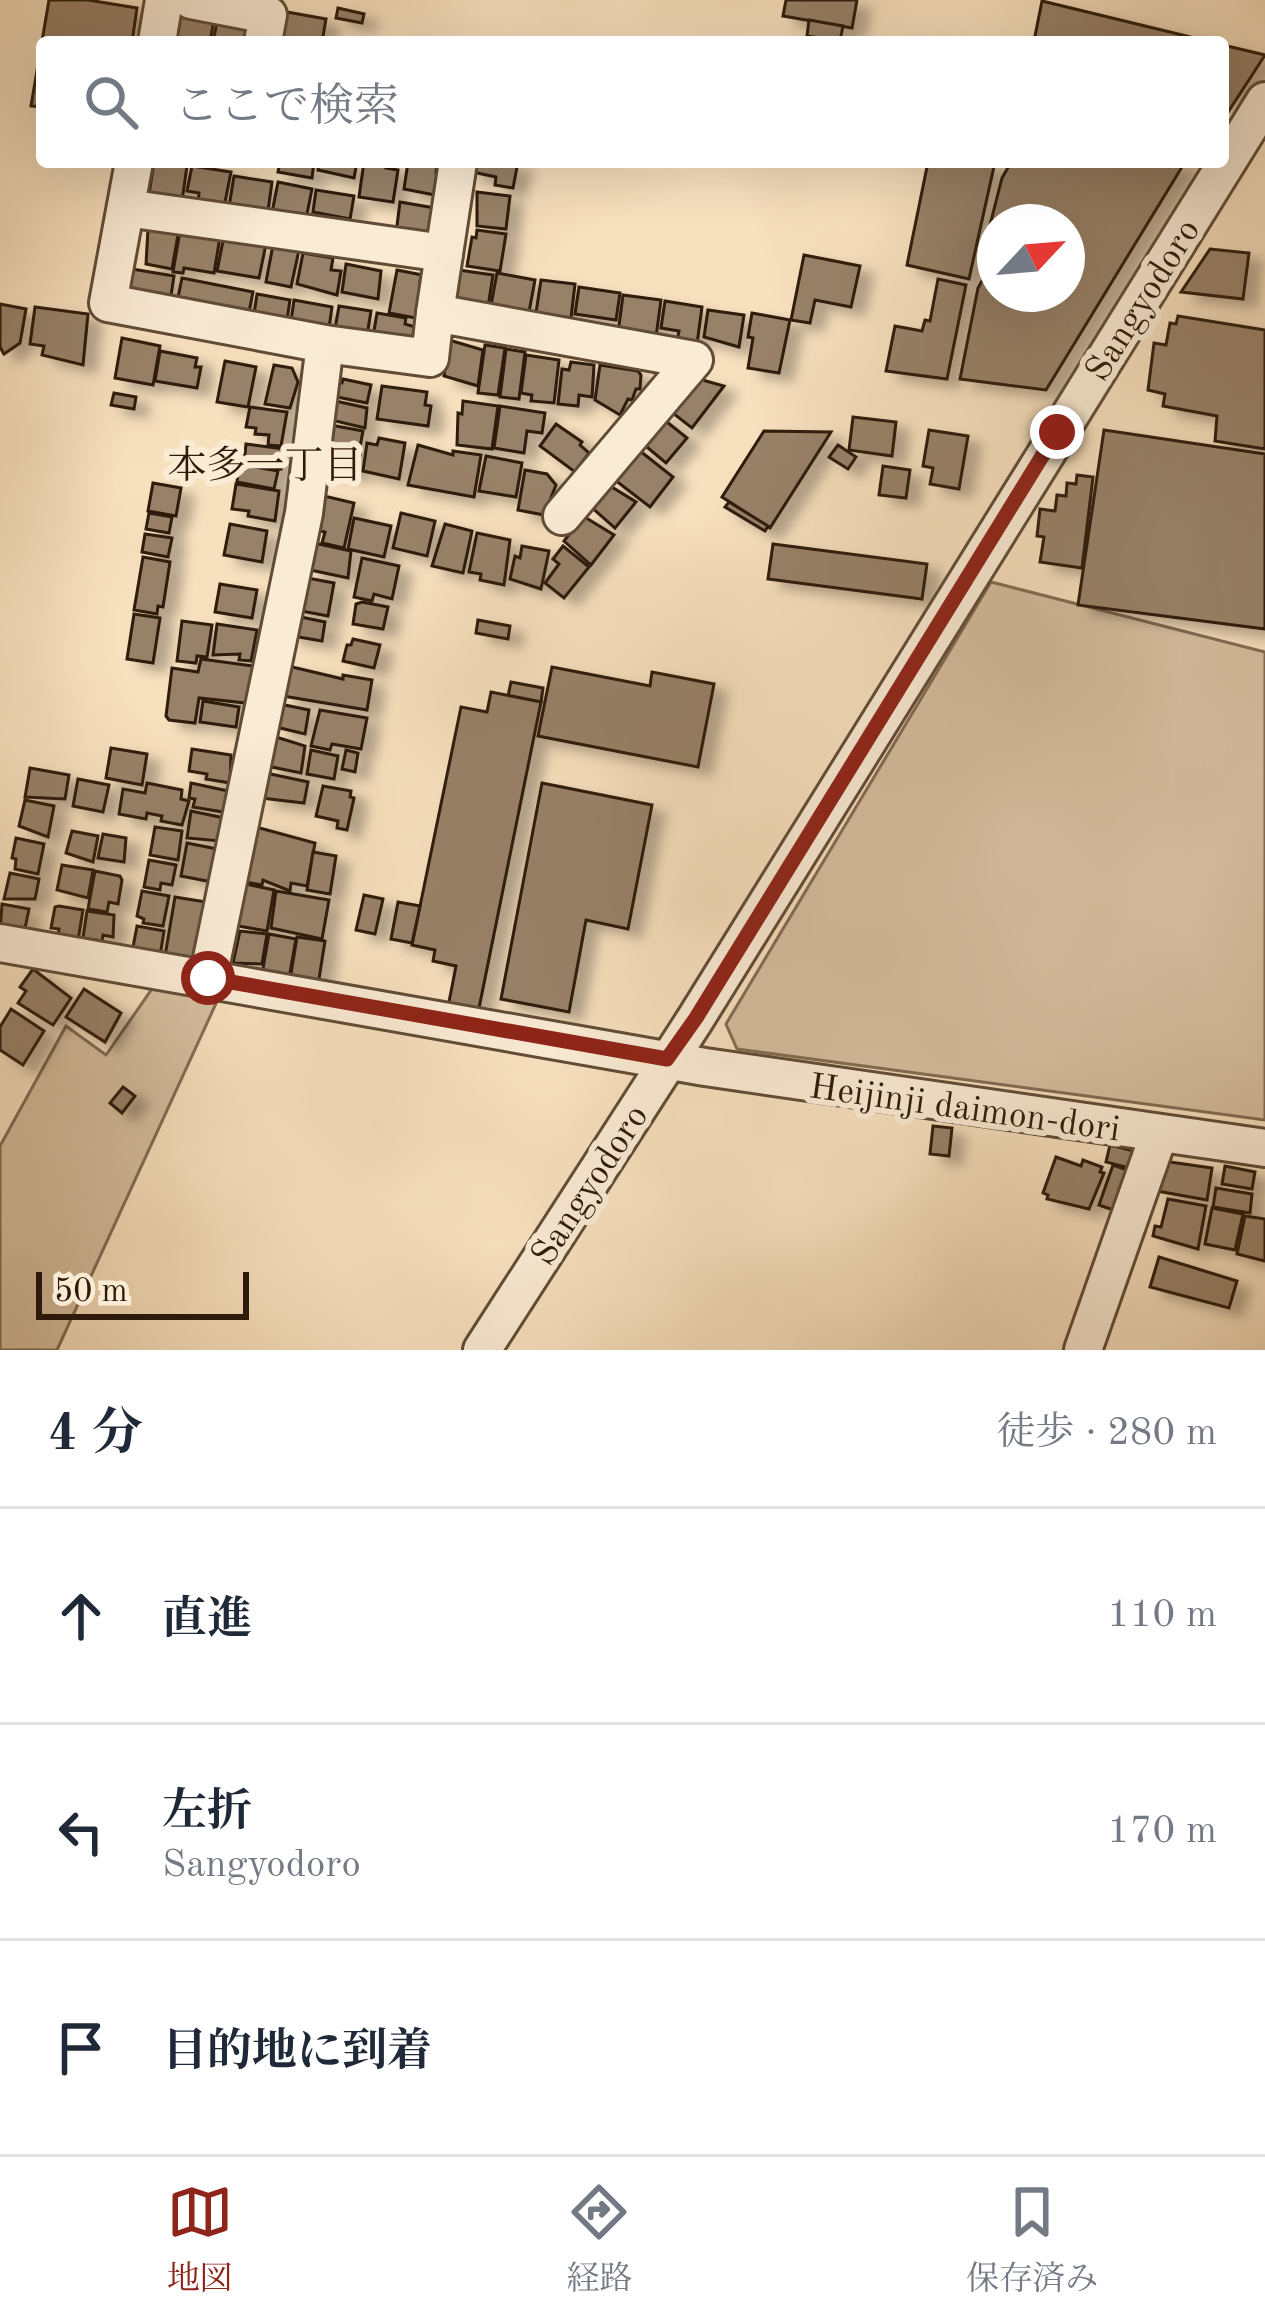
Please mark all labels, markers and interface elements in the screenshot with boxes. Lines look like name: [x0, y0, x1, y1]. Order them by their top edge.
search box: [36, 36, 1229, 168]
icon: search: [78, 69, 144, 135]
text: ここで検索: [174, 86, 399, 131]
north arrow: [977, 204, 1085, 312]
street label: Sangyodoro: [1081, 214, 1208, 388]
route end: [1030, 405, 1084, 459]
district label: 本多一丁目: [167, 445, 363, 487]
route start: [181, 951, 235, 1005]
street label: Heijinji daimon-dori: [807, 1070, 1122, 1150]
street label: Sangyodoro: [526, 1099, 656, 1273]
scale bar: [36, 1266, 249, 1319]
text: 50 m: [54, 1276, 128, 1309]
text: 4 分: [48, 1410, 143, 1461]
text: 徒歩 · 280 m: [996, 1414, 1217, 1453]
icon: ahead: [48, 1583, 114, 1649]
text: 110 m: [1107, 1596, 1217, 1635]
text: 直進: [162, 1599, 252, 1644]
text: 左折: [162, 1791, 252, 1836]
icon: left: [48, 1799, 114, 1865]
text: 170 m: [1107, 1812, 1217, 1851]
text: Sangyodoro: [162, 1846, 361, 1885]
icon: arrive: [48, 2015, 114, 2081]
text: 目的地に到着: [162, 2031, 432, 2076]
tab: 地図: [167, 2179, 233, 2301]
tab: 経路: [566, 2179, 632, 2301]
tab: 保存済み: [966, 2179, 1098, 2301]

